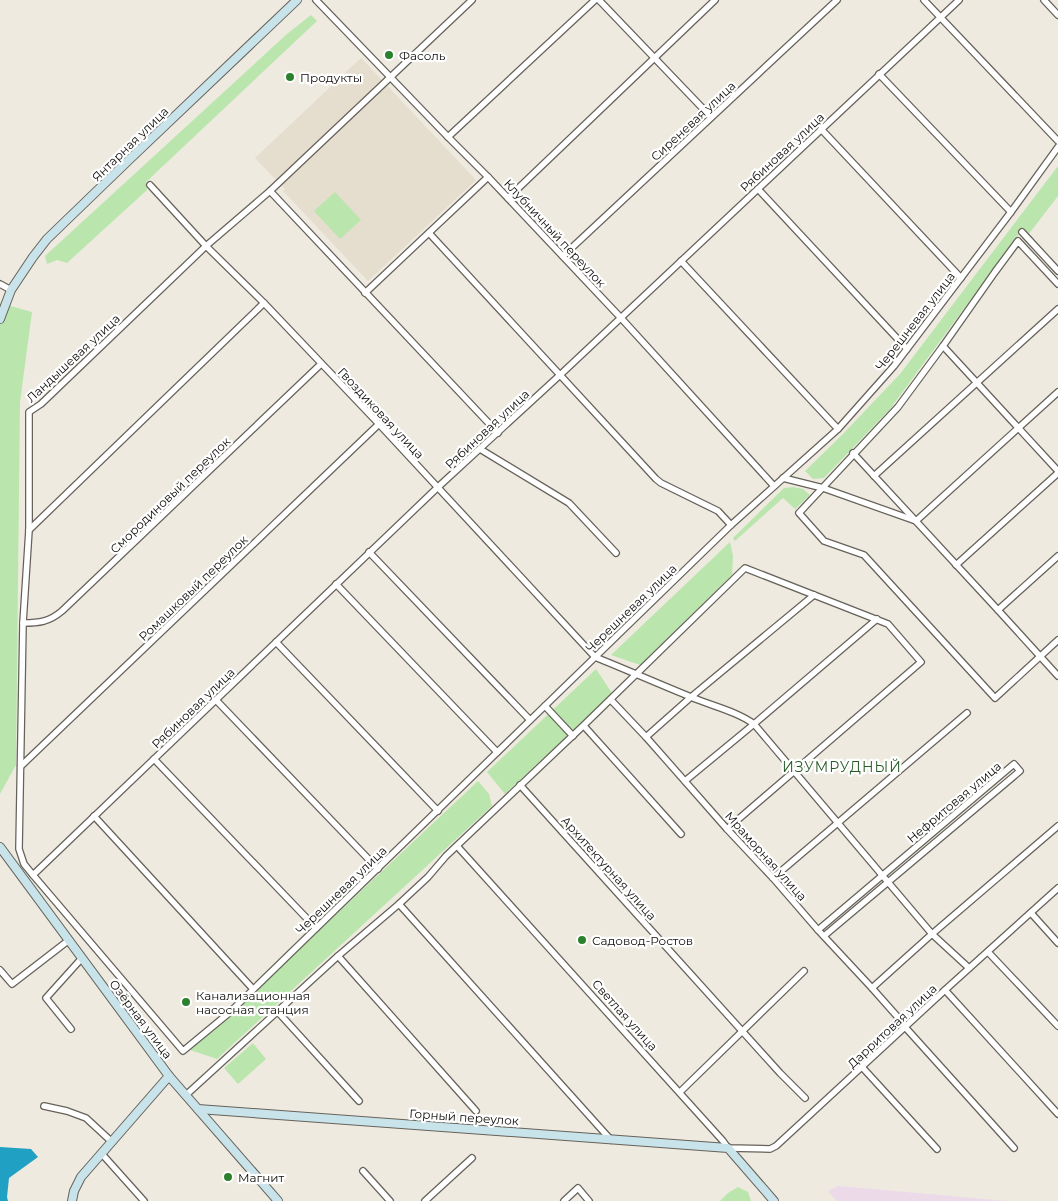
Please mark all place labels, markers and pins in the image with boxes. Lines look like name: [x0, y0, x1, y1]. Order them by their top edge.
place label: Фасоль: [399, 48, 446, 63]
marker: Фасоль: [383, 49, 395, 61]
place label: Продукты: [300, 70, 362, 85]
marker: Продукты: [284, 71, 296, 83]
place label: Садовод-Ростов: [592, 933, 693, 948]
marker: Садовод-Ростов: [576, 934, 588, 946]
place label: Канализационная насосная станция: [196, 988, 310, 1017]
marker: Канализационная насосная станция: [180, 996, 192, 1008]
place label: Магнит: [238, 1170, 285, 1185]
marker: Магнит: [222, 1171, 234, 1183]

